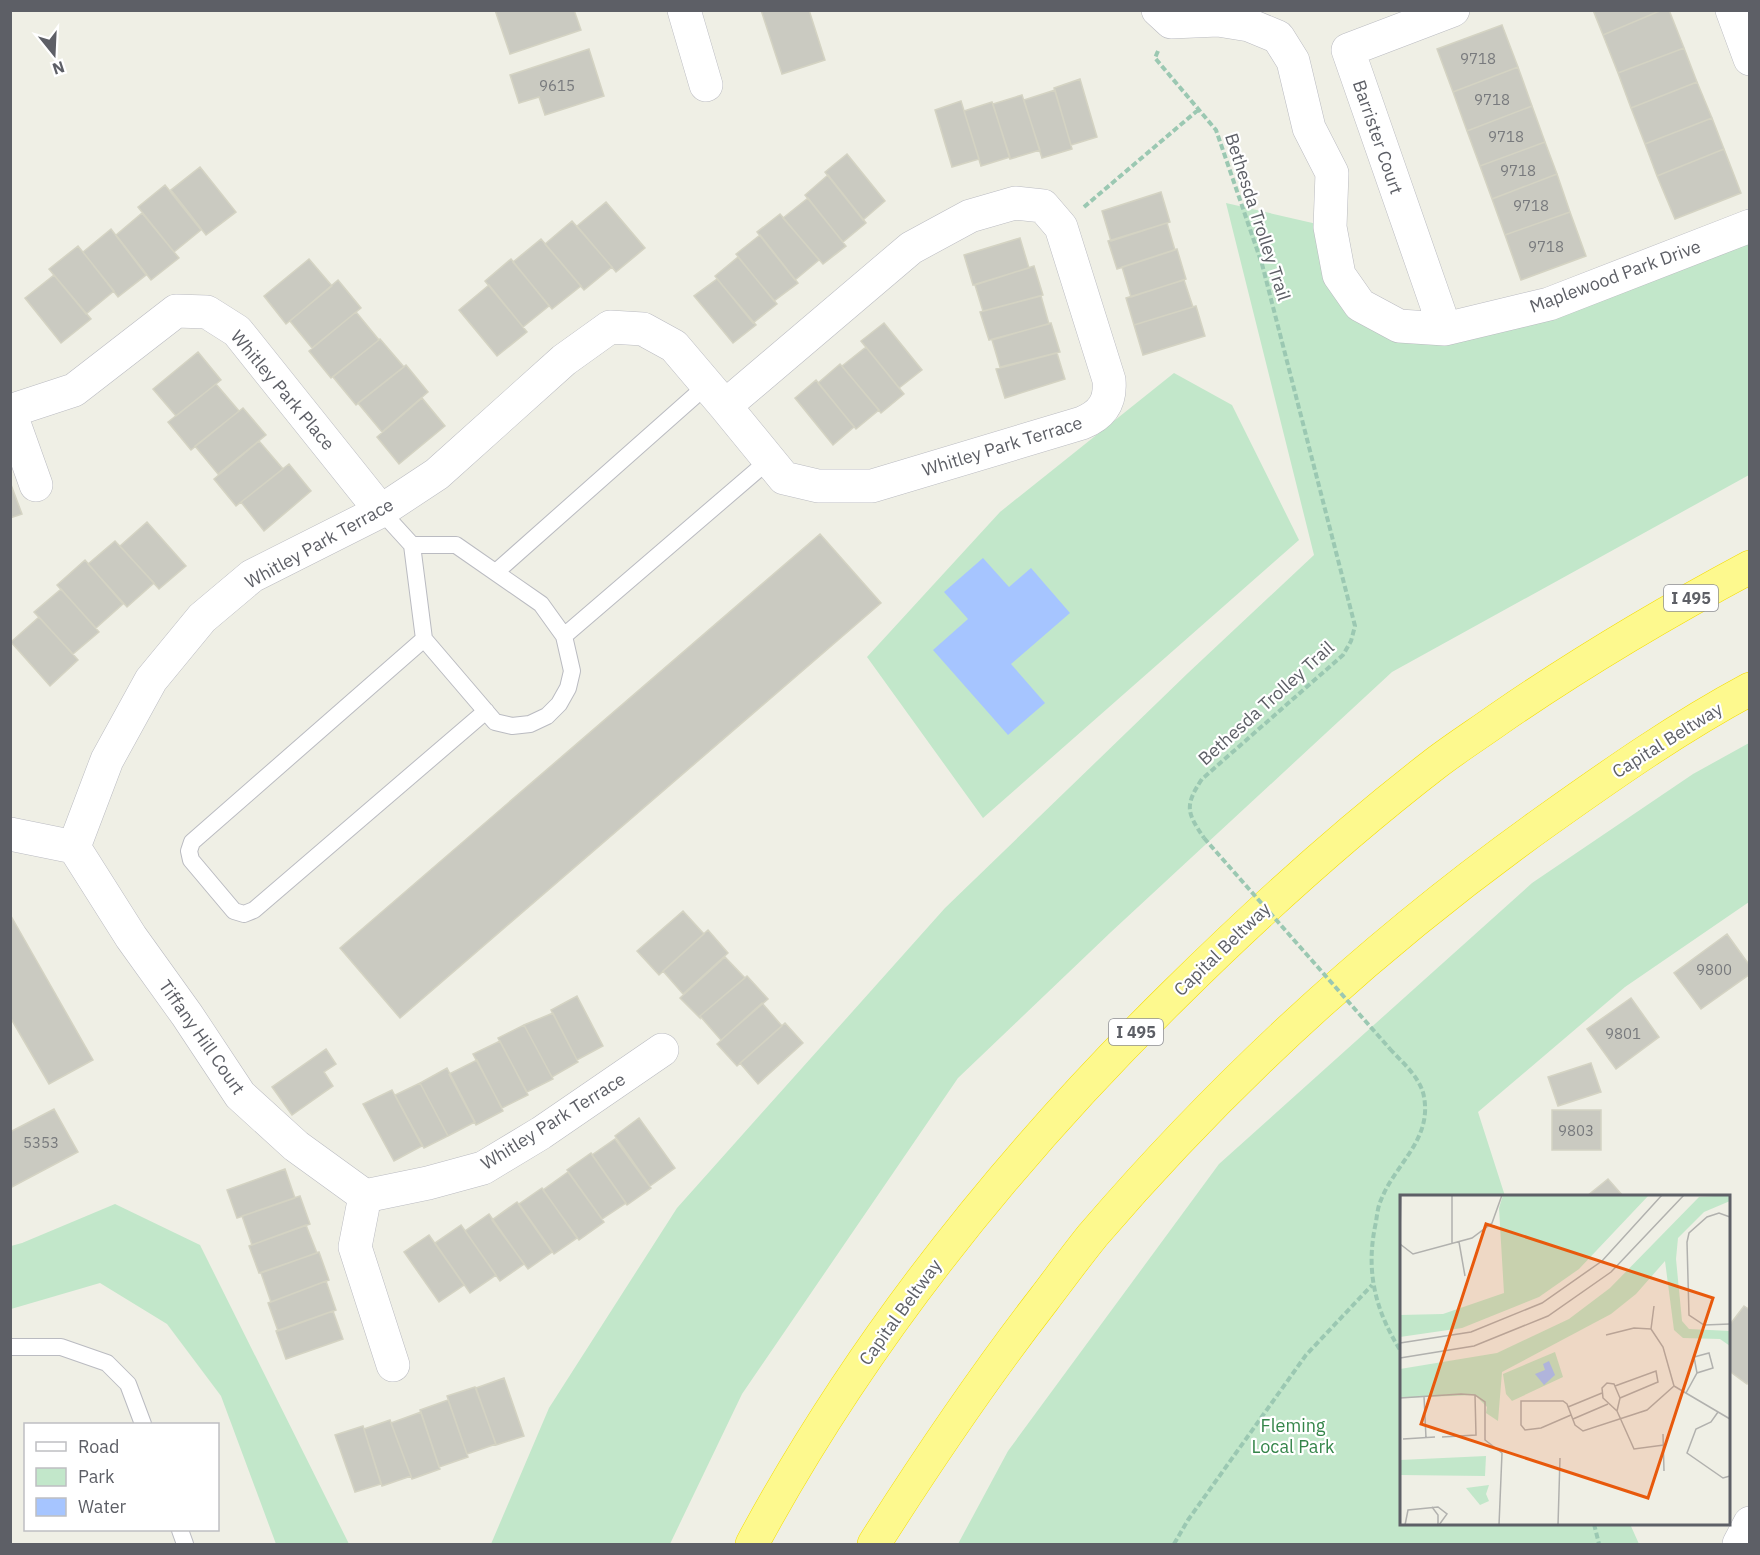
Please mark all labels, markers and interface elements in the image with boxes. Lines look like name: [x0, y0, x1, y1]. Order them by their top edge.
north arrow: [24, 24, 84, 84]
house number: 9718: [1460, 49, 1496, 68]
text: N: [50, 57, 67, 80]
house number: 9615: [539, 76, 575, 95]
street label: Barrister Court: [1348, 77, 1408, 197]
house number: 9718: [1474, 90, 1510, 109]
house number: 9718: [1488, 127, 1524, 146]
street label: Bethesda Trolley Trail: [1220, 130, 1296, 304]
house number: 9718: [1500, 161, 1536, 180]
house number: 9718: [1513, 196, 1549, 215]
street label: Maplewood Park Drive: [1526, 234, 1704, 318]
house number: 9718: [1528, 237, 1564, 256]
street label: Whitley Park Place: [226, 325, 340, 455]
street label: Whitley Park Terrace: [919, 411, 1085, 481]
street label: Whitley Park Terrace: [241, 493, 397, 593]
road number: I 495: [1664, 585, 1718, 611]
street label: Bethesda Trolley Trail: [1193, 636, 1339, 770]
street label: Capital Beltway: [1608, 697, 1726, 783]
street label: Capital Beltway: [1169, 897, 1275, 1001]
house number: 9800: [1696, 960, 1732, 979]
street label: Tiffany Hill Court: [154, 975, 250, 1099]
road number: I 495: [1109, 1019, 1163, 1045]
house number: 9801: [1605, 1024, 1641, 1043]
street label: Whitley Park Terrace: [476, 1067, 630, 1175]
house number: 9803: [1558, 1121, 1594, 1140]
house number: 5353: [23, 1133, 59, 1152]
inset map: [1400, 1195, 1730, 1525]
street label: Capital Beltway: [854, 1254, 946, 1370]
park label: Fleming Local Park: [1251, 1414, 1335, 1458]
legend: [24, 1423, 219, 1531]
text: Road: [78, 1435, 119, 1458]
text: Park: [78, 1465, 115, 1488]
text: Water: [78, 1495, 127, 1518]

